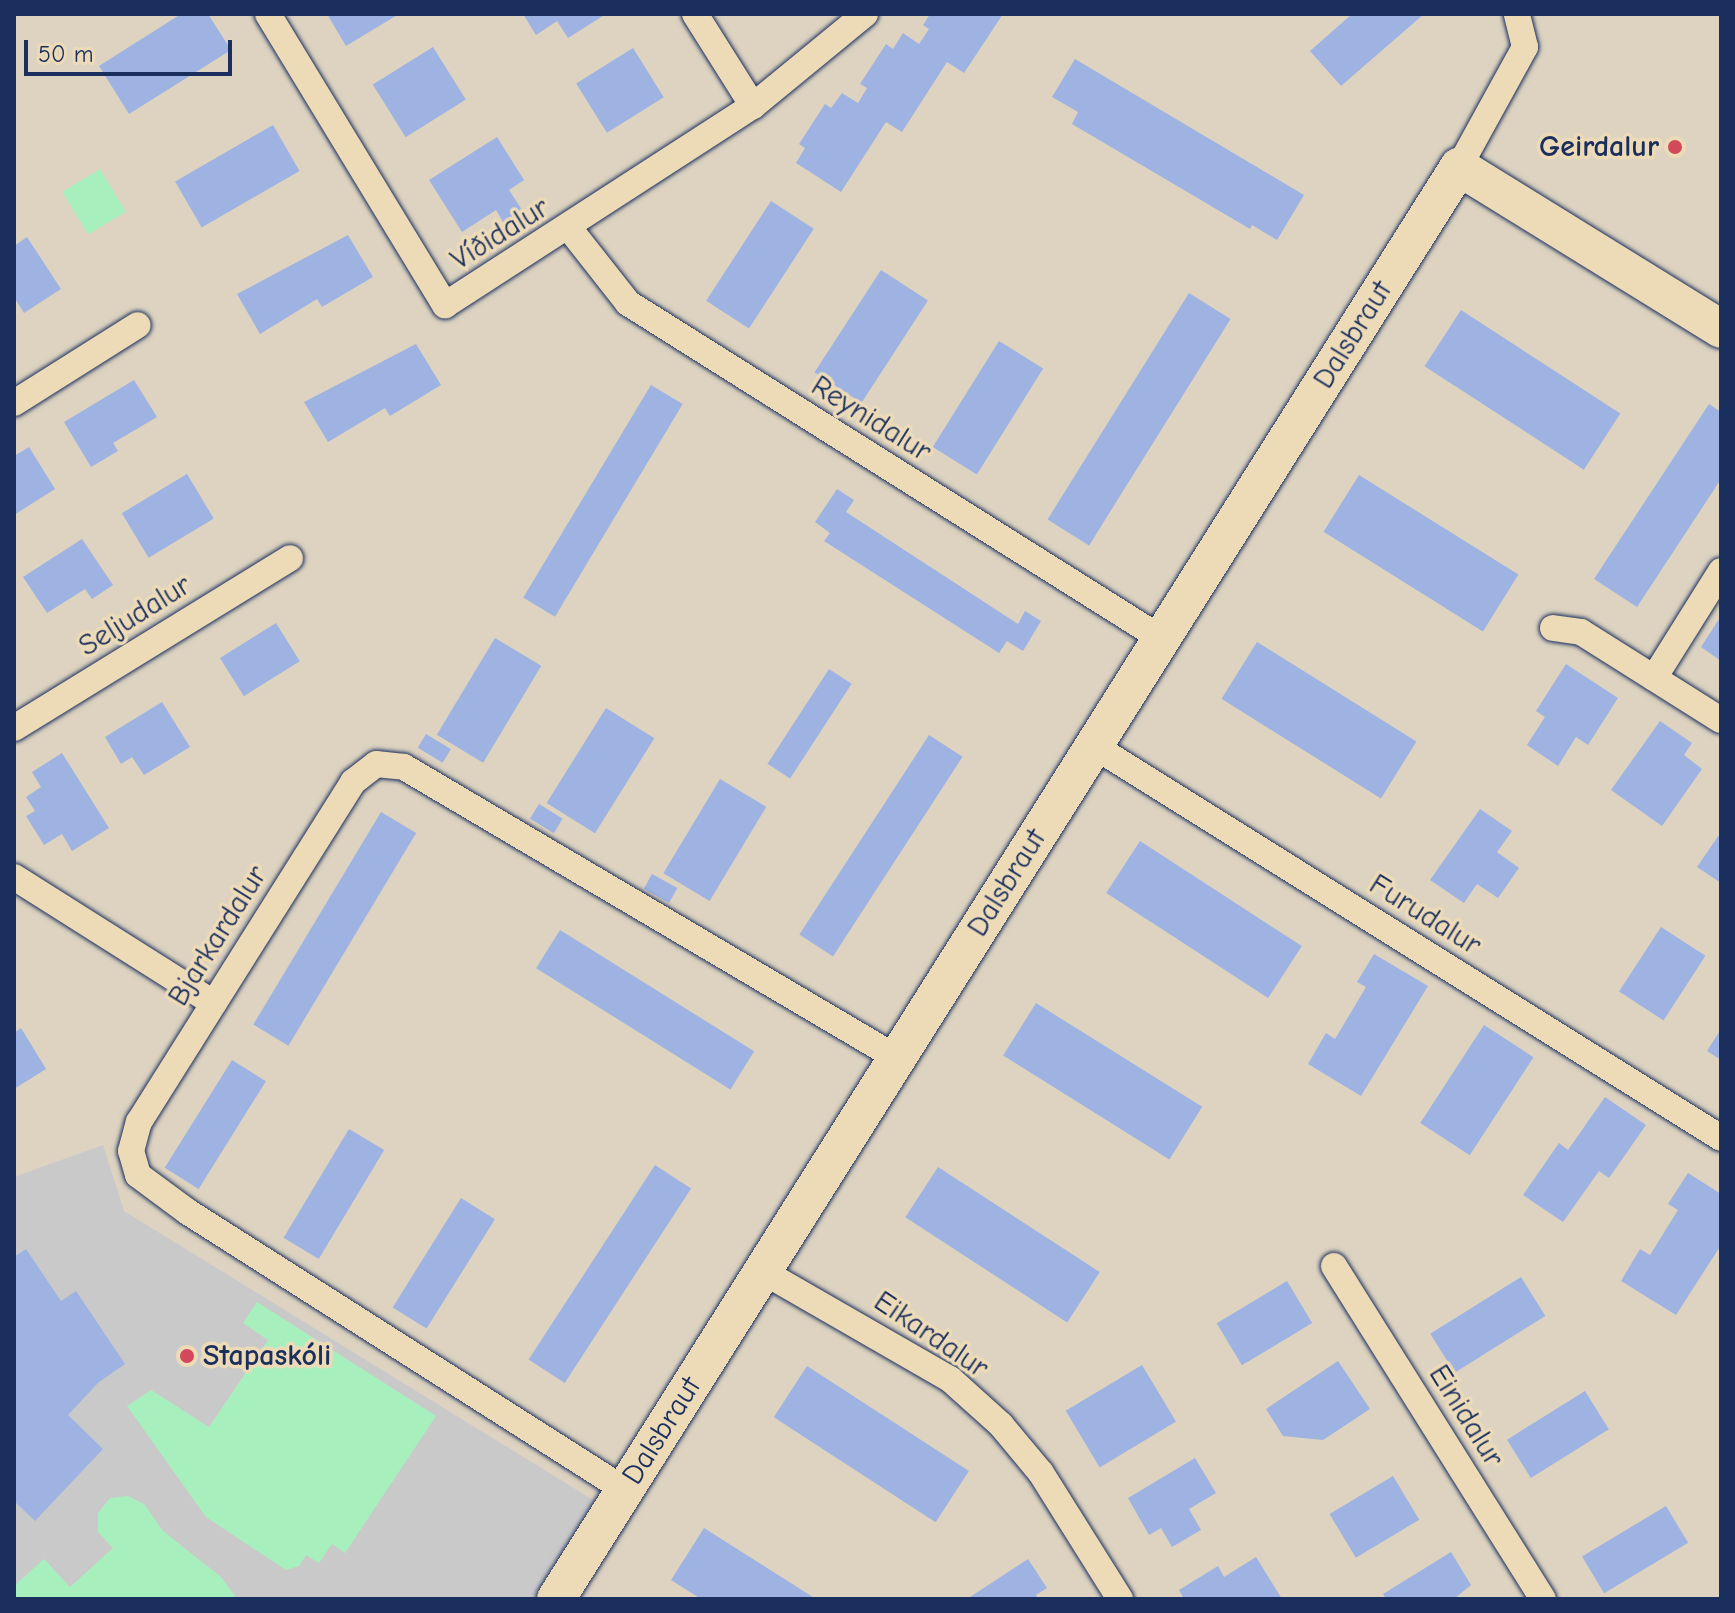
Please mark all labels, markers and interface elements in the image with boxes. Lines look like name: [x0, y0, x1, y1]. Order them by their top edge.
scale bar: [28, 24, 236, 74]
text: 50 m: [38, 40, 94, 68]
place label: Geirdalur: [1539, 129, 1659, 165]
marker: Geirdalur: [1666, 138, 1684, 156]
street label: Víðidalur: [444, 190, 556, 278]
street label: Dalsbraut: [1306, 275, 1400, 395]
street label: Reynidalur: [804, 368, 938, 470]
street label: Seljudalur: [72, 567, 198, 665]
street label: Dalsbraut: [960, 823, 1054, 943]
street label: Bjarkardalur: [161, 859, 275, 1013]
street label: Furudalur: [1362, 867, 1488, 963]
street label: Eikardalur: [867, 1284, 995, 1386]
place label: Stapaskóli: [203, 1338, 331, 1374]
marker: Stapaskóli: [178, 1347, 196, 1365]
street label: Einidalur: [1421, 1358, 1511, 1474]
street label: Dalsbraut: [615, 1371, 709, 1491]

